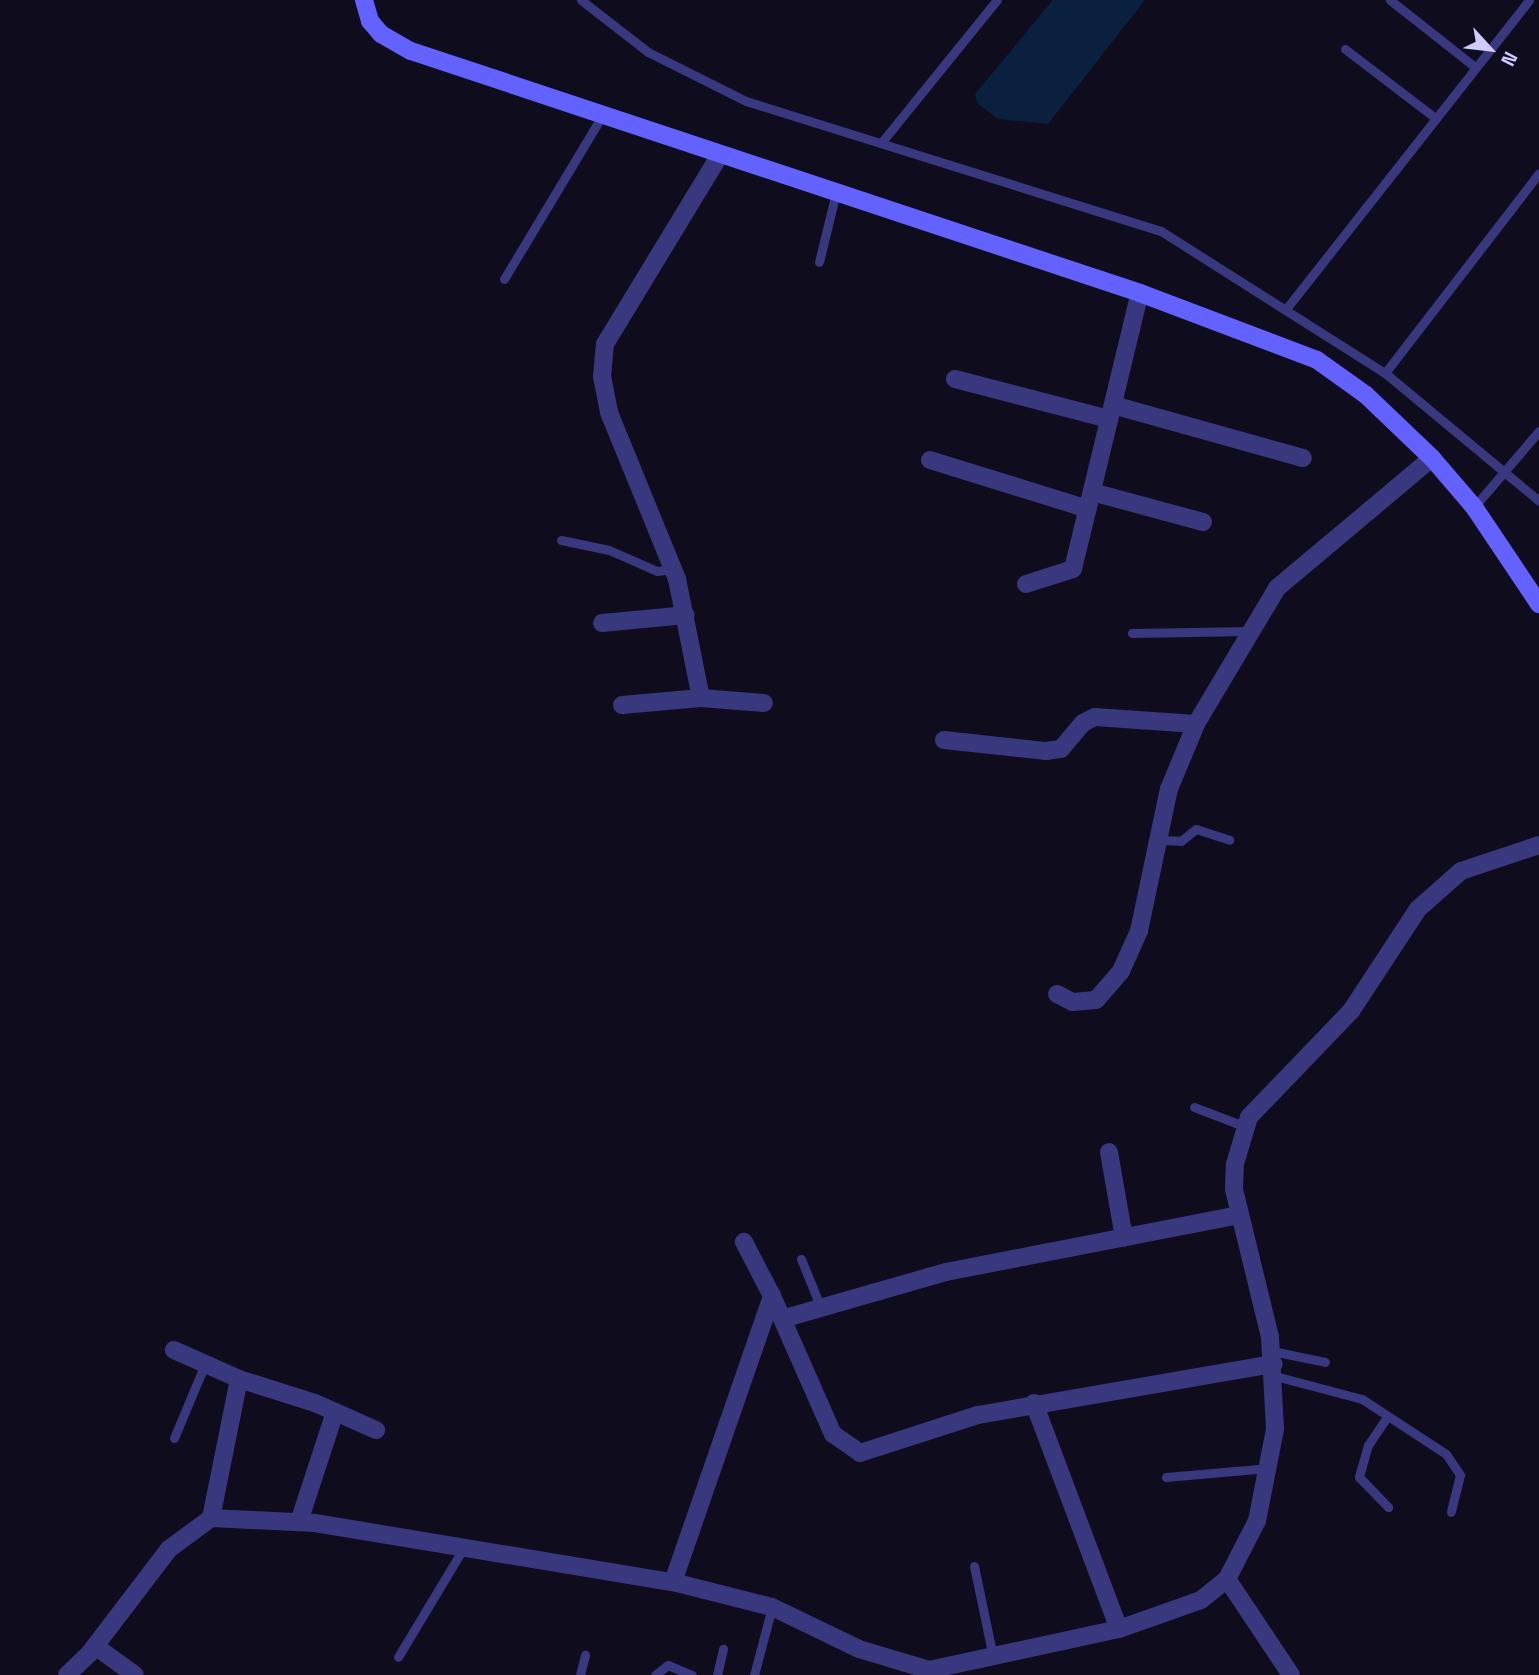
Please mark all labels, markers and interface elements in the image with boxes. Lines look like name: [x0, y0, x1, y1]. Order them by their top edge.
north arrow: [1455, 14, 1525, 84]
text: N: [1495, 47, 1523, 70]

